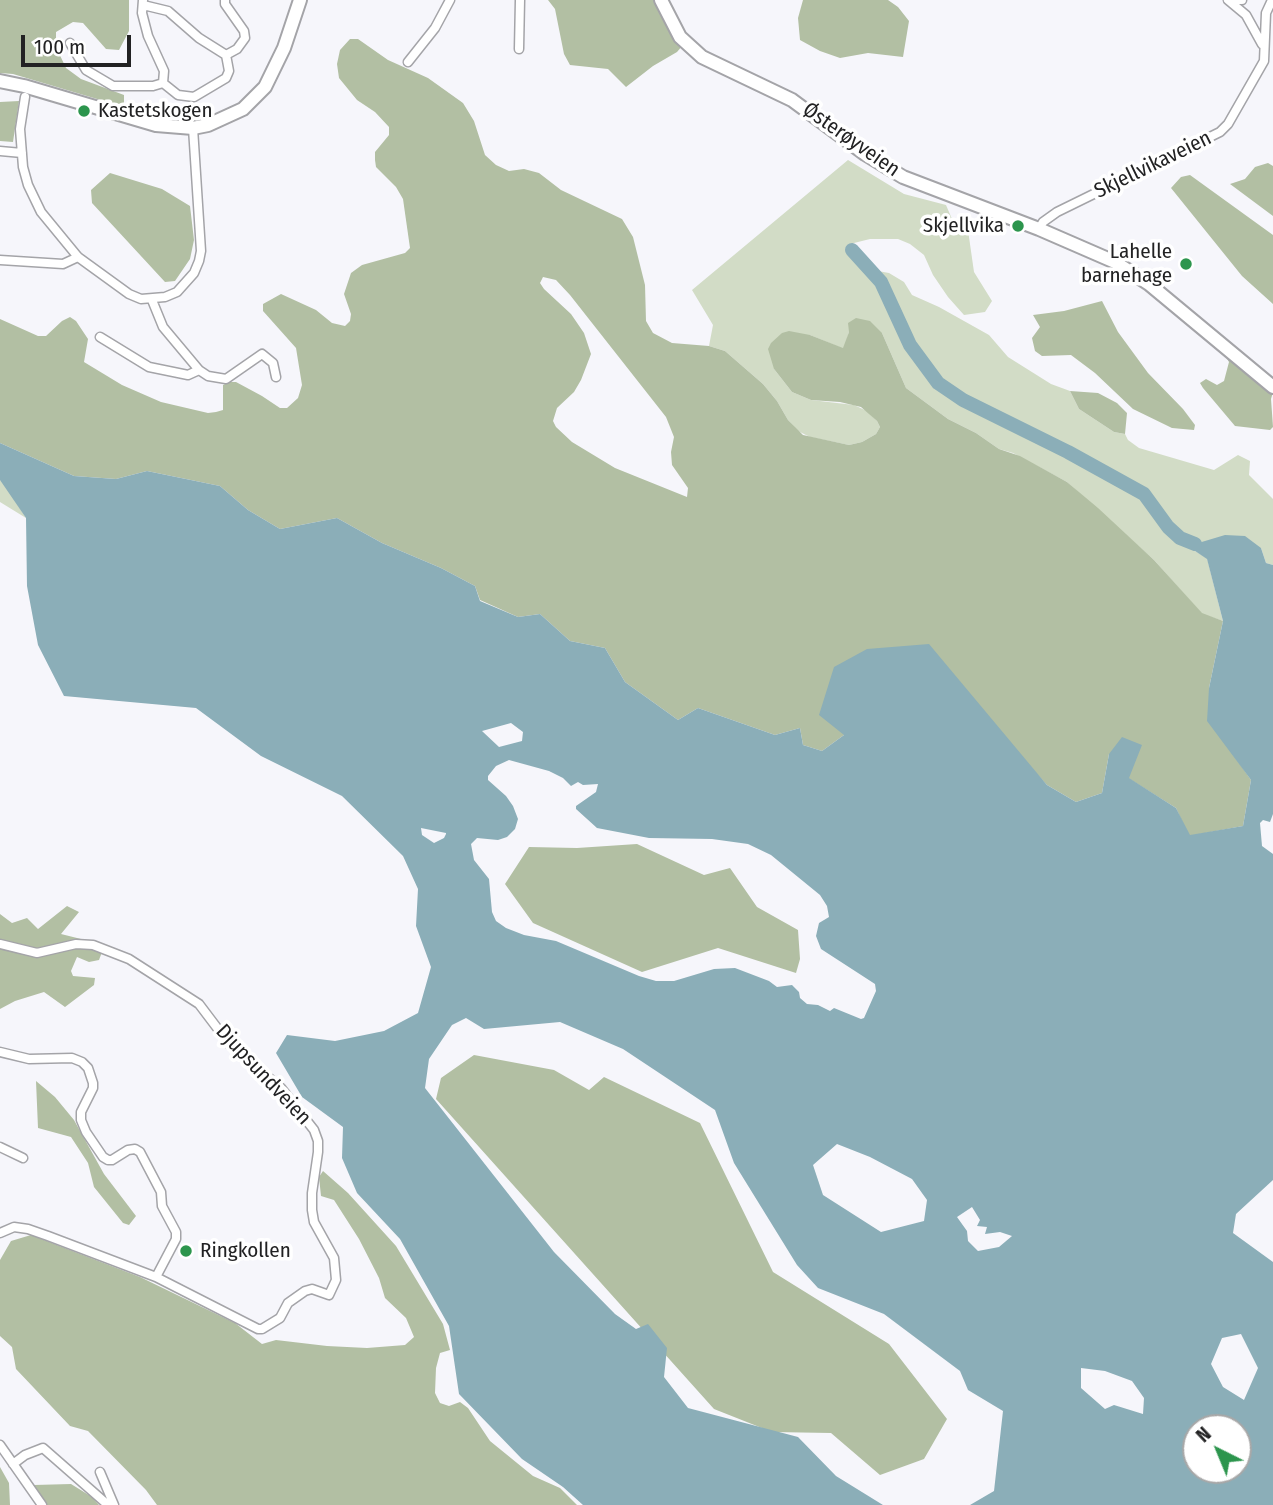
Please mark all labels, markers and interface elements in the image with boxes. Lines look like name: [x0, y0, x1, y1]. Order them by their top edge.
scale bar: [24, 21, 135, 65]
text: 100 m: [34, 34, 85, 60]
street label: Østerøyveien: [798, 97, 904, 183]
place label: Kastetskogen: [98, 98, 212, 124]
marker: Kastetskogen: [76, 103, 92, 119]
street label: Skjellvikaveien: [1090, 126, 1216, 204]
place label: Skjellvika: [923, 213, 1004, 239]
marker: Skjellvika: [1010, 218, 1026, 234]
place label: Lahelle barnehage: [1081, 239, 1172, 289]
marker: Lahelle barnehage: [1178, 256, 1194, 272]
street label: Djupsundveien: [210, 1019, 316, 1131]
place label: Ringkollen: [200, 1238, 291, 1264]
marker: Ringkollen: [178, 1243, 194, 1259]
north arrow: [1182, 1414, 1252, 1484]
text: N: [1192, 1422, 1216, 1447]

